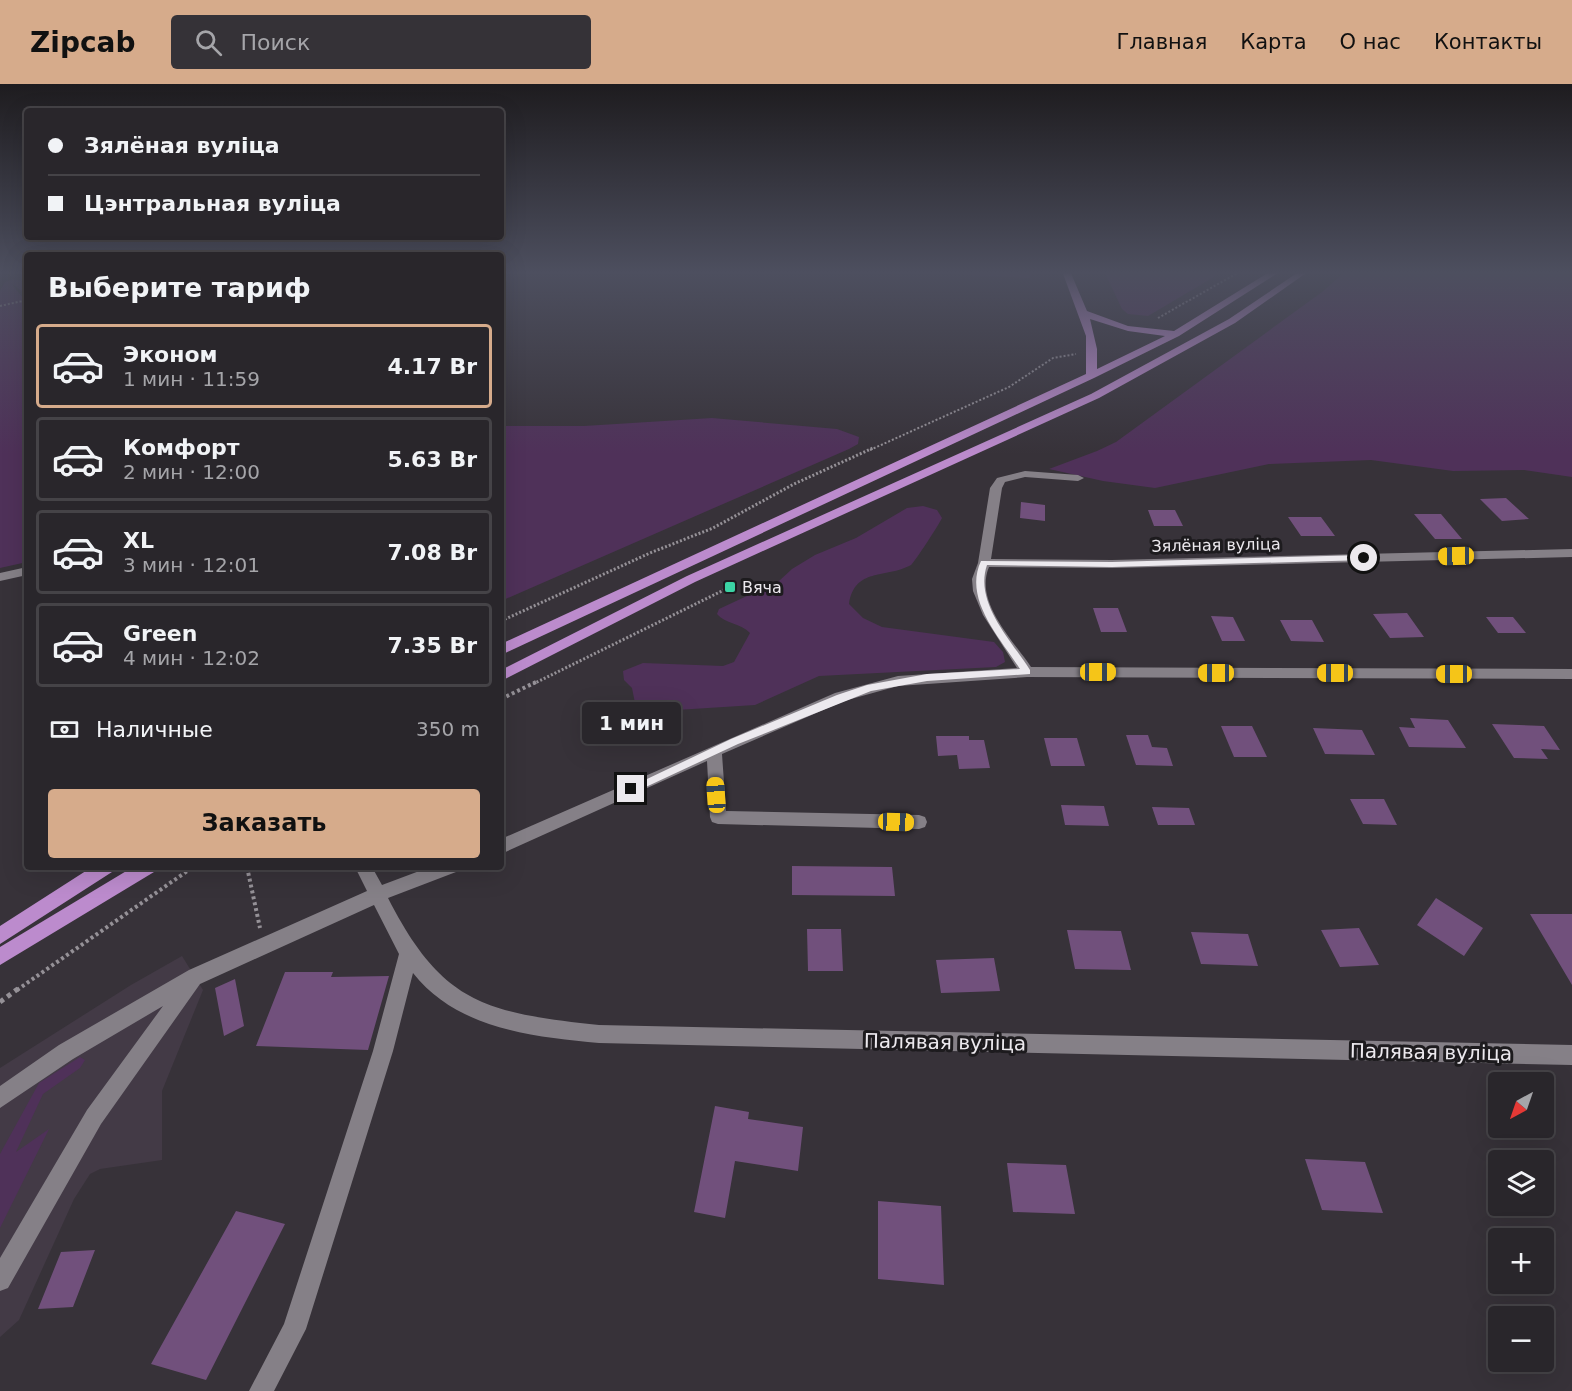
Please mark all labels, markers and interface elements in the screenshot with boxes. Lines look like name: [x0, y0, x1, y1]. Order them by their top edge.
search box: [171, 15, 591, 69]
text: Zipcab: [30, 26, 135, 59]
icon: search: [192, 26, 225, 59]
text: Поиск: [240, 30, 310, 55]
text: Главная: [1117, 30, 1207, 54]
text: Карта: [1240, 30, 1307, 54]
text: О нас: [1340, 30, 1401, 54]
text: Контакты: [1434, 30, 1542, 54]
text: Зялёная вуліца: [84, 133, 280, 158]
text: Цэнтральная вуліца: [84, 191, 341, 216]
text: Выберите тариф: [48, 272, 311, 303]
icon: car: [51, 339, 105, 393]
text: Эконом: [123, 342, 218, 367]
text: 4.17 Br: [387, 354, 477, 379]
text: 1 мин · 11:59: [123, 367, 260, 391]
icon: car: [51, 432, 105, 486]
text: Комфорт: [123, 435, 240, 460]
text: 5.63 Br: [387, 447, 477, 472]
text: 2 мин · 12:00: [123, 460, 260, 484]
icon: car: [51, 525, 105, 579]
text: XL: [123, 528, 154, 553]
street label: Зялёная вуліца: [1151, 534, 1281, 556]
text: 7.08 Br: [387, 540, 477, 565]
route start: [1350, 544, 1377, 571]
car: [1438, 547, 1474, 565]
text: 3 мин · 12:01: [123, 553, 260, 577]
place label: Вяча: [742, 578, 782, 597]
marker: Вяча: [723, 580, 737, 594]
icon: car: [51, 618, 105, 672]
text: Green: [123, 621, 197, 646]
text: 7.35 Br: [387, 633, 477, 658]
text: 4 мин · 12:02: [123, 646, 260, 670]
car: [1080, 663, 1116, 681]
car: [1198, 664, 1234, 682]
car: [1317, 664, 1353, 682]
car: [1436, 665, 1472, 683]
callout: 1 мин: [582, 702, 680, 744]
text: 1 мин: [599, 711, 664, 735]
icon: cash: [48, 713, 81, 746]
text: Наличные: [96, 717, 213, 742]
text: 350 m: [416, 717, 480, 741]
route end: [617, 775, 644, 802]
car: [706, 776, 726, 814]
button: Заказать: [48, 789, 480, 858]
car: [878, 812, 914, 832]
street label: Палявая вуліца: [864, 1029, 1026, 1055]
street label: Палявая вуліца: [1350, 1039, 1512, 1065]
north arrow: [1488, 1072, 1554, 1138]
map controls: [1488, 1072, 1554, 1372]
button: layers: [1488, 1150, 1554, 1216]
button: +: [1488, 1228, 1554, 1294]
button: −: [1488, 1306, 1554, 1372]

